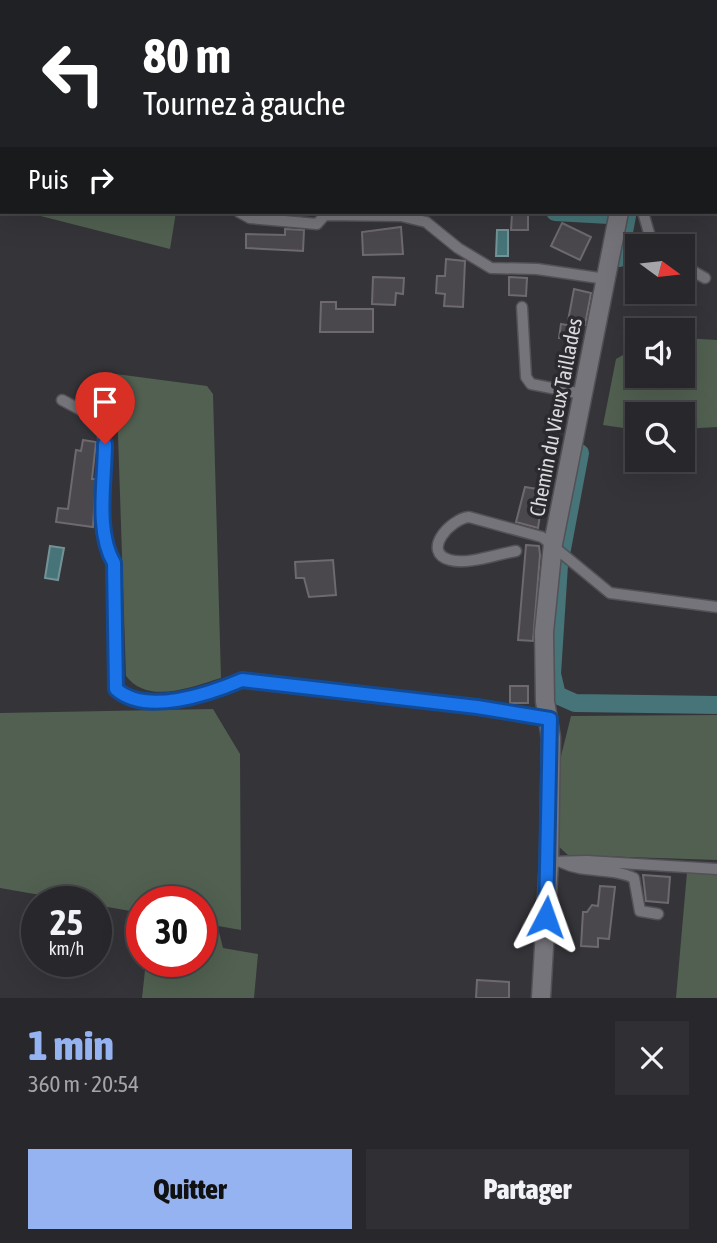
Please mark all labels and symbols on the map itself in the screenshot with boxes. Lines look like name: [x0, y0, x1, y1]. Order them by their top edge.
north arrow: [625, 234, 695, 304]
street label: Chemin du Vieux Taillades: [524, 316, 586, 518]
pin: [75, 372, 135, 444]
position arrow: [509, 880, 583, 954]
speed limit sign: 30: [126, 886, 217, 977]

